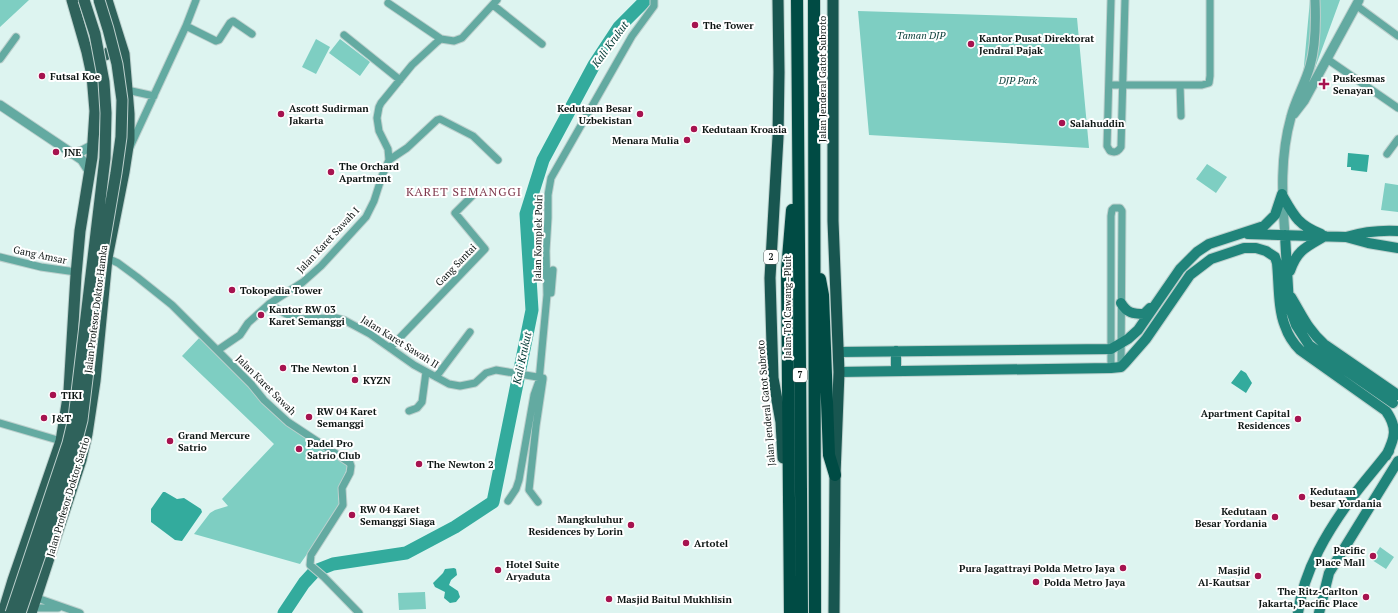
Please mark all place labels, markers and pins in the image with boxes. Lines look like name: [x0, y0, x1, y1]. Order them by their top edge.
place label: The Tower: [703, 19, 754, 32]
marker: The Tower: [690, 20, 700, 30]
place label: Kantor Pusat Direktorat Jendral Pajak: [979, 32, 1094, 57]
marker: Kantor Pusat Direktorat Jendral Pajak: [966, 39, 976, 49]
place label: Futsal Koe: [50, 70, 101, 83]
marker: Futsal Koe: [37, 71, 47, 81]
place label: Puskesmas Senayan: [1333, 72, 1385, 97]
marker: Puskesmas Senayan: [1318, 78, 1330, 90]
place label: Ascott Sudirman Jakarta: [289, 102, 369, 127]
place label: Kedutaan Besar Uzbekistan: [557, 102, 633, 127]
marker: Ascott Sudirman Jakarta: [276, 109, 286, 119]
marker: Kedutaan Besar Uzbekistan: [635, 109, 645, 119]
place label: Salahuddin: [1070, 117, 1125, 130]
marker: Salahuddin: [1057, 118, 1067, 128]
place label: Kedutaan Kroasia: [702, 123, 787, 136]
marker: Kedutaan Kroasia: [689, 124, 699, 134]
place label: Menara Mulia: [612, 134, 679, 147]
marker: Menara Mulia: [682, 135, 692, 145]
place label: JNE: [64, 146, 81, 159]
marker: JNE: [51, 147, 61, 157]
place label: The Orchard Apartment: [339, 160, 399, 185]
marker: The Orchard Apartment: [326, 167, 336, 177]
place label: Tokopedia Tower: [240, 284, 323, 297]
marker: Tokopedia Tower: [227, 285, 237, 295]
place label: Kantor RW 03 Karet Semanggi: [269, 303, 346, 328]
marker: Kantor RW 03 Karet Semanggi: [256, 310, 266, 320]
place label: The Newton 1: [291, 362, 358, 375]
marker: The Newton 1: [278, 363, 288, 373]
place label: KYZN: [363, 374, 391, 387]
marker: KYZN: [350, 375, 360, 385]
place label: TIKI: [61, 389, 82, 402]
marker: TIKI: [48, 390, 58, 400]
place label: RW 04 Karet Semanggi: [317, 405, 377, 430]
place label: Apartment Capital Residences: [1201, 407, 1291, 432]
place label: J&T: [52, 412, 72, 425]
marker: RW 04 Karet Semanggi: [304, 412, 314, 422]
marker: J&T: [39, 413, 49, 423]
marker: Apartment Capital Residences: [1293, 414, 1303, 424]
place label: Grand Mercure Satrio: [178, 429, 250, 454]
marker: Grand Mercure Satrio: [165, 436, 175, 446]
place label: Padel Pro Satrio Club: [307, 437, 360, 462]
marker: Padel Pro Satrio Club: [294, 444, 304, 454]
place label: The Newton 2: [427, 458, 494, 471]
marker: The Newton 2: [414, 459, 424, 469]
place label: Kedutaan besar Yordania: [1309, 485, 1382, 510]
marker: Kedutaan besar Yordania: [1297, 492, 1307, 502]
place label: RW 04 Karet Semanggi Siaga: [360, 503, 436, 528]
place label: Kedutaan Besar Yordania: [1195, 505, 1268, 530]
marker: RW 04 Karet Semanggi Siaga: [347, 510, 357, 520]
marker: Kedutaan Besar Yordania: [1270, 512, 1280, 522]
place label: Mangkuluhur Residences by Lorin: [528, 513, 624, 538]
marker: Mangkuluhur Residences by Lorin: [626, 520, 636, 530]
place label: Artotel: [694, 537, 729, 550]
marker: Artotel: [681, 538, 691, 548]
place label: Pacific Place Mall: [1315, 544, 1366, 569]
marker: Pacific Place Mall: [1368, 551, 1378, 561]
place label: Hotel Suite Aryaduta: [506, 558, 560, 583]
place label: Pura Jagattrayi Polda Metro Jaya: [959, 562, 1115, 575]
marker: Pura Jagattrayi Polda Metro Jaya: [1118, 563, 1128, 573]
place label: Masjid Al-Kautsar: [1198, 564, 1251, 589]
marker: Hotel Suite Aryaduta: [493, 565, 503, 575]
marker: Masjid Al-Kautsar: [1253, 571, 1263, 581]
place label: Polda Metro Jaya: [1044, 576, 1126, 589]
marker: Polda Metro Jaya: [1031, 577, 1041, 587]
place label: The Ritz-Carlton Jakarta, Pacific Place: [1259, 585, 1359, 610]
marker: The Ritz-Carlton Jakarta, Pacific Place: [1361, 592, 1371, 602]
place label: Masjid Baitul Mukhlisin: [617, 593, 732, 606]
marker: Masjid Baitul Mukhlisin: [604, 594, 614, 604]

